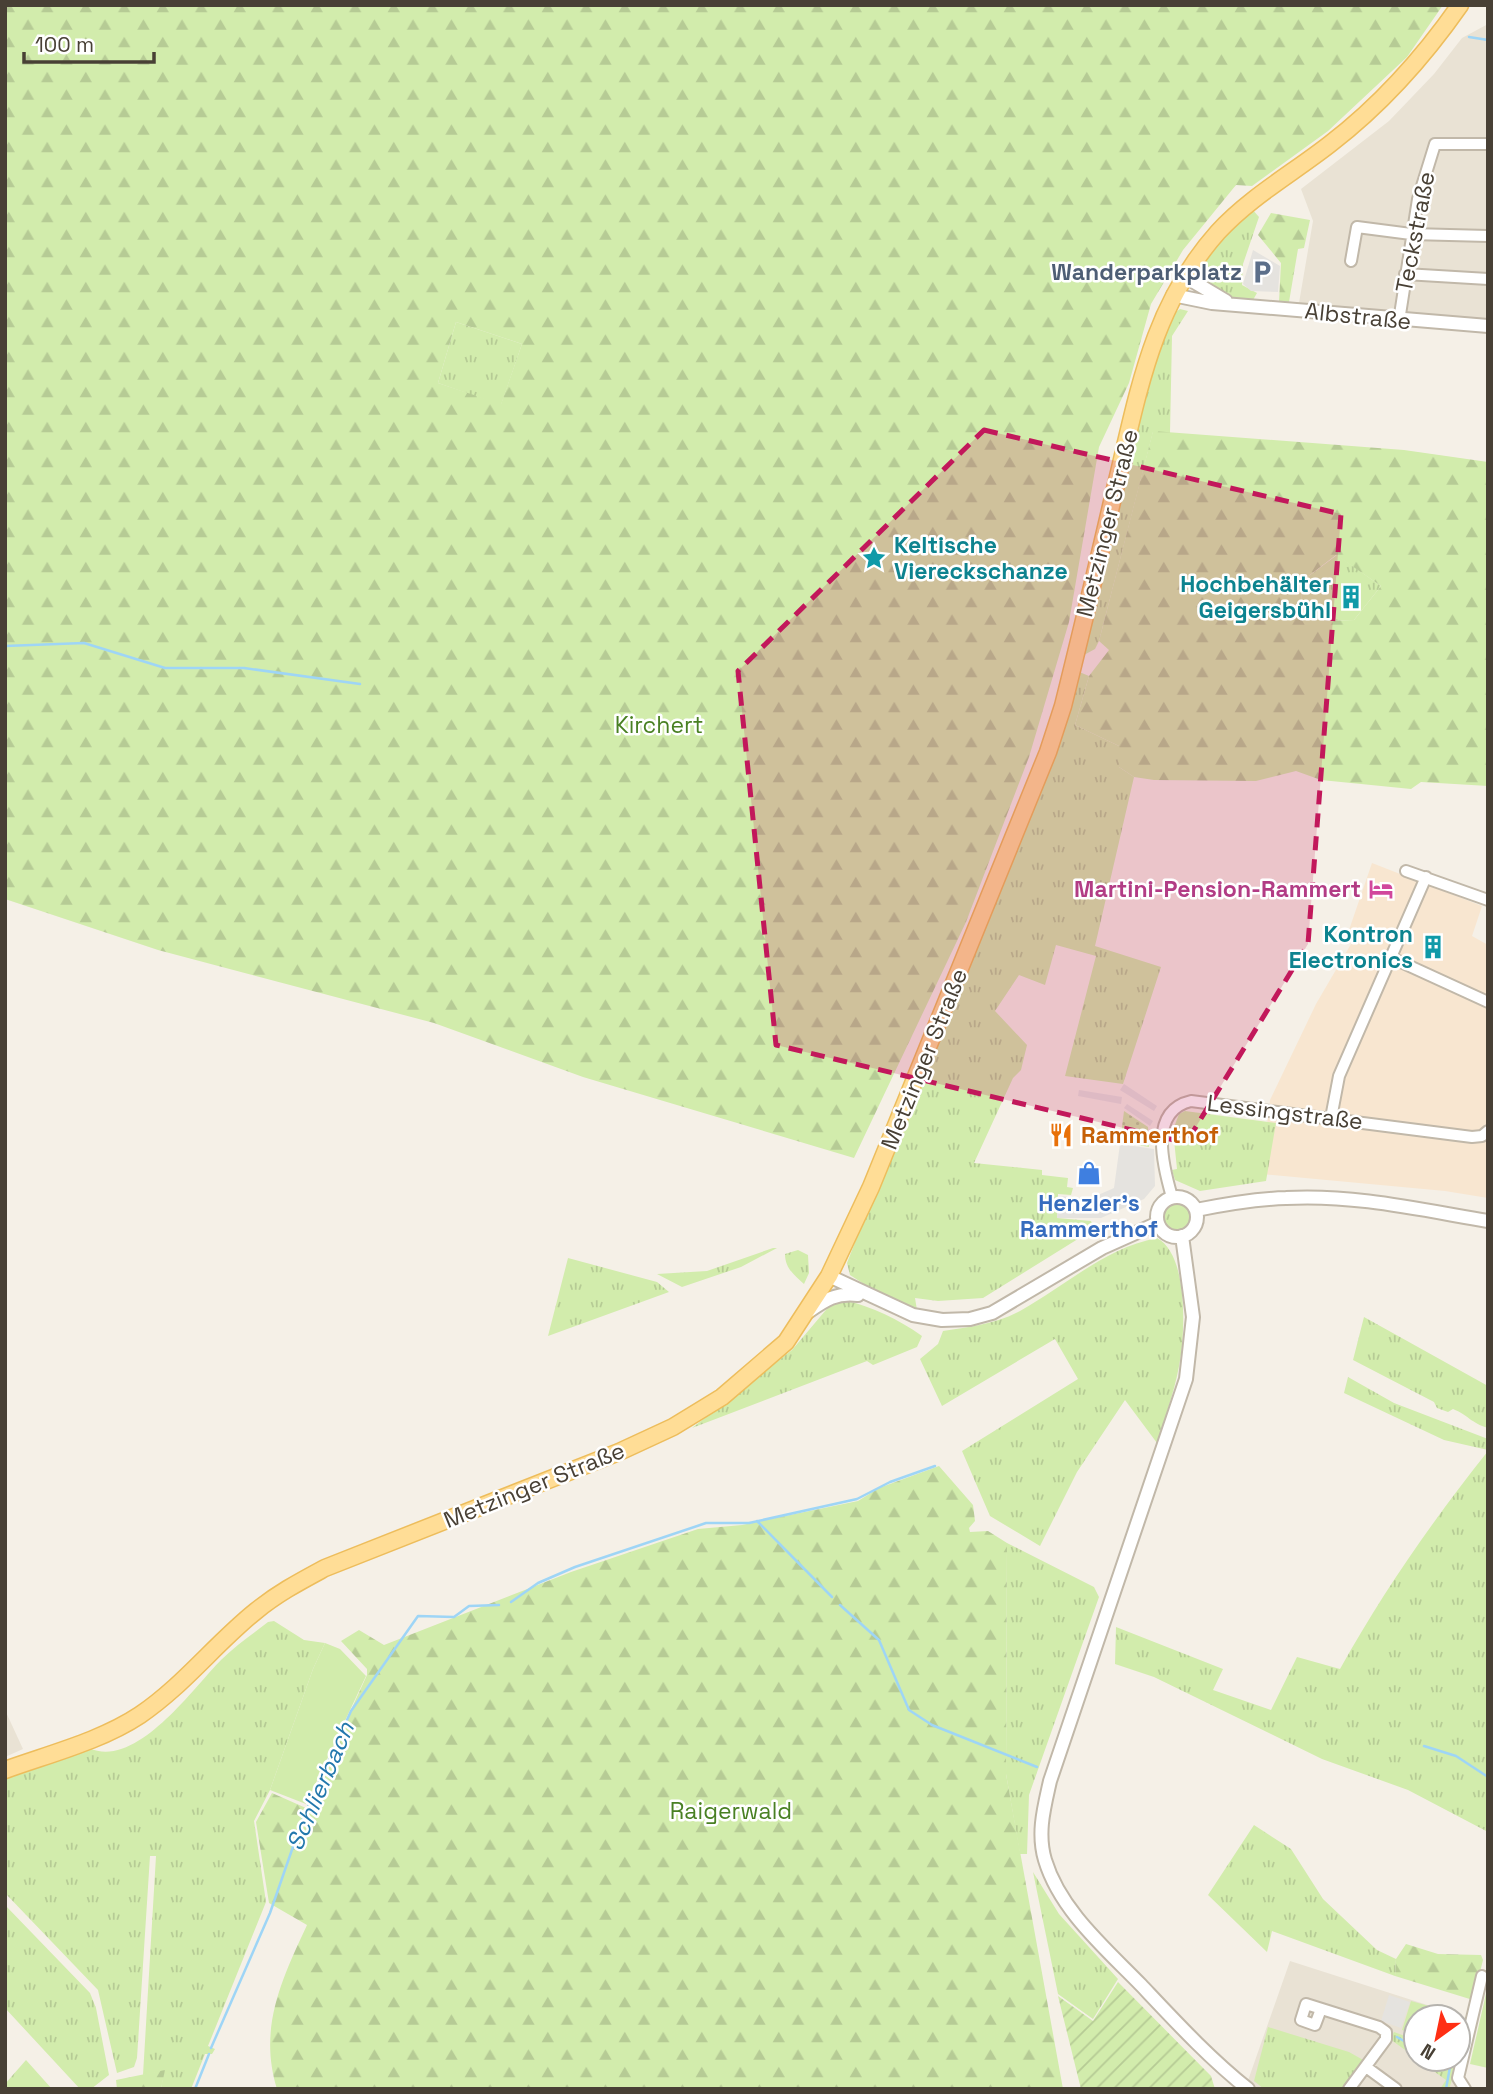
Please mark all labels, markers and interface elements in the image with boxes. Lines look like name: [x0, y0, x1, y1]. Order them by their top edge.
scale bar: [24, 21, 154, 65]
text: 100 m: [35, 31, 94, 58]
street label: Teckstraße: [1389, 169, 1441, 295]
place label: Wanderparkplatz: [1051, 257, 1242, 287]
parking icon: Wanderparkplatz: [1248, 258, 1276, 286]
street label: Albstraße: [1303, 295, 1413, 337]
street label: Metzinger Straße: [1069, 426, 1145, 620]
place label: Keltische Viereckschanze: [894, 530, 1068, 586]
place icon: Keltische Viereckschanze: [860, 544, 888, 572]
place label: Hochbehälter Geigersbühl: [1180, 569, 1331, 625]
building icon: Hochbehälter Geigersbühl: [1337, 583, 1365, 611]
park label: Kirchert: [615, 710, 703, 740]
place label: Martini-Pension-Rammert: [1074, 874, 1361, 904]
hotel icon: Martini-Pension-Rammert: [1367, 875, 1395, 903]
place label: Kontron Electronics: [1289, 919, 1413, 975]
building icon: Kontron Electronics: [1419, 933, 1447, 961]
street label: Metzinger Straße: [874, 964, 974, 1154]
street label: Lessingstraße: [1205, 1088, 1365, 1136]
place label: Rammerthof: [1081, 1120, 1219, 1150]
restaurant icon: Rammerthof: [1047, 1121, 1075, 1149]
shop icon: Henzler's Rammerthof: [1075, 1159, 1103, 1187]
place label: Henzler's Rammerthof: [1020, 1188, 1158, 1244]
street label: Metzinger Straße: [439, 1435, 629, 1535]
water label: Schlierbach: [279, 1716, 361, 1855]
park label: Raigerwald: [670, 1796, 792, 1826]
north arrow: [1402, 2003, 1472, 2073]
text: N: [1416, 2038, 1440, 2066]

